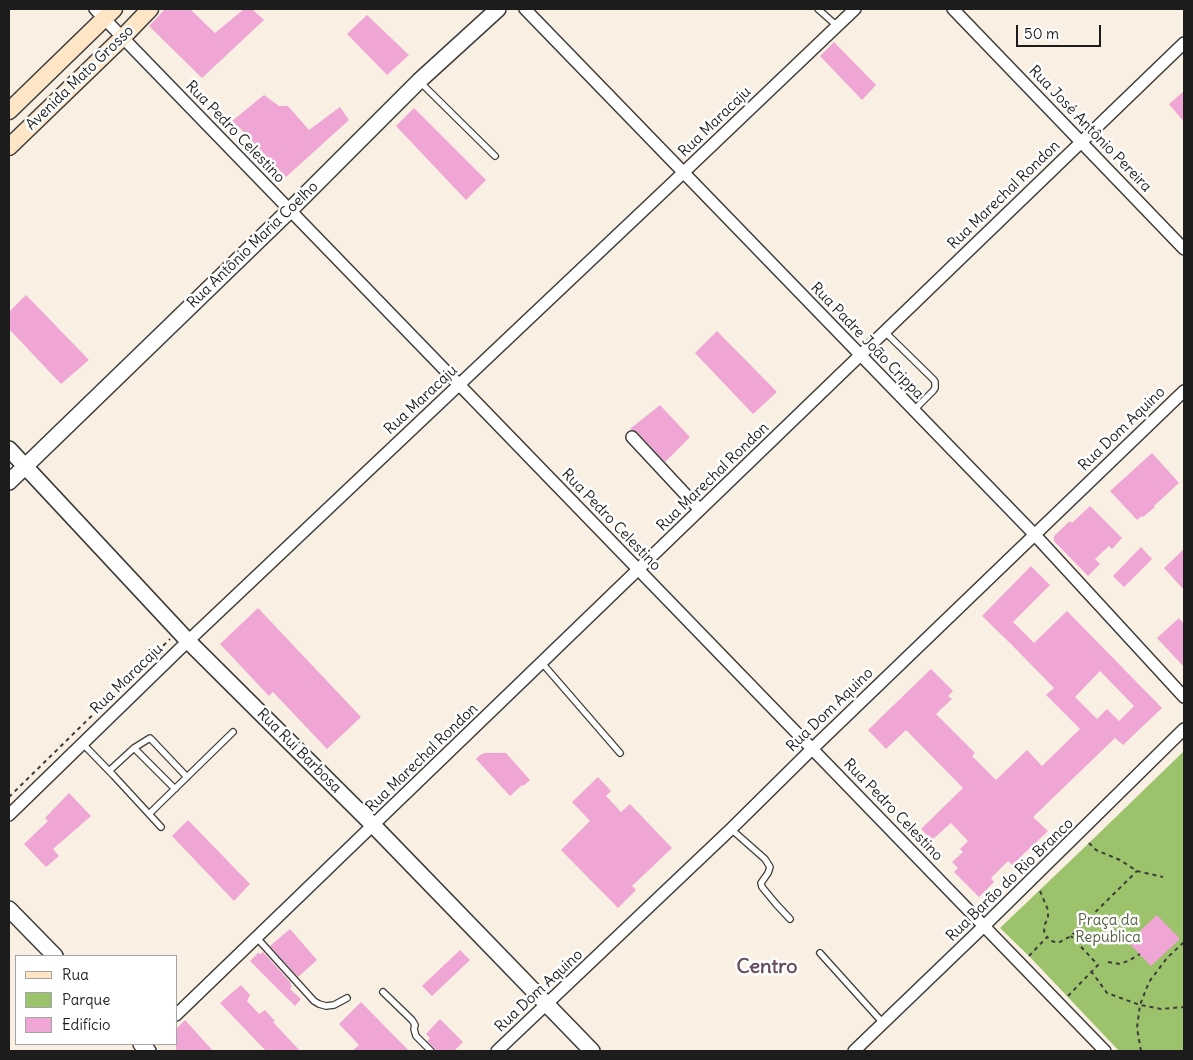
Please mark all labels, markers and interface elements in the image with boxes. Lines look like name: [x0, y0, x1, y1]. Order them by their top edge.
scale bar: [1018, 15, 1103, 47]
street label: Avenida Mato Grosso: [22, 22, 138, 134]
text: 50 m: [1024, 24, 1059, 43]
street label: Rua José Antônio Pereira: [1025, 62, 1155, 196]
street label: Rua Pedro Celestino: [182, 77, 288, 187]
street label: Rua Maracaju: [675, 83, 755, 161]
street label: Rua Marechal Rondon: [944, 137, 1064, 253]
street label: Rua Antônio Maria Coelho: [184, 178, 322, 312]
street label: Rua Padre João Crippa: [807, 279, 927, 403]
street label: Rua Maracaju: [381, 362, 461, 438]
street label: Rua Dom Aquino: [1075, 383, 1169, 475]
street label: Rua Marechal Rondon: [653, 419, 773, 535]
street label: Rua Pedro Celestino: [558, 465, 664, 575]
street label: Rua Maracaju: [87, 640, 167, 718]
street label: Rua Dom Aquino: [783, 664, 877, 756]
street label: Rua Marechal Rondon: [362, 700, 482, 816]
street label: Rua Rui Barbosa: [253, 705, 345, 797]
street label: Rua Pedro Celestino: [840, 755, 946, 865]
street label: Rua Barão do Rio Branco: [943, 815, 1077, 945]
park label: Praça da Republica: [1075, 912, 1141, 947]
street label: Rua Dom Aquino: [491, 946, 587, 1036]
legend: [15, 955, 178, 1045]
district label: Centro: [737, 955, 797, 979]
text: Rua: [62, 965, 89, 984]
text: Parque: [62, 990, 110, 1009]
text: Edifício: [62, 1015, 110, 1034]

